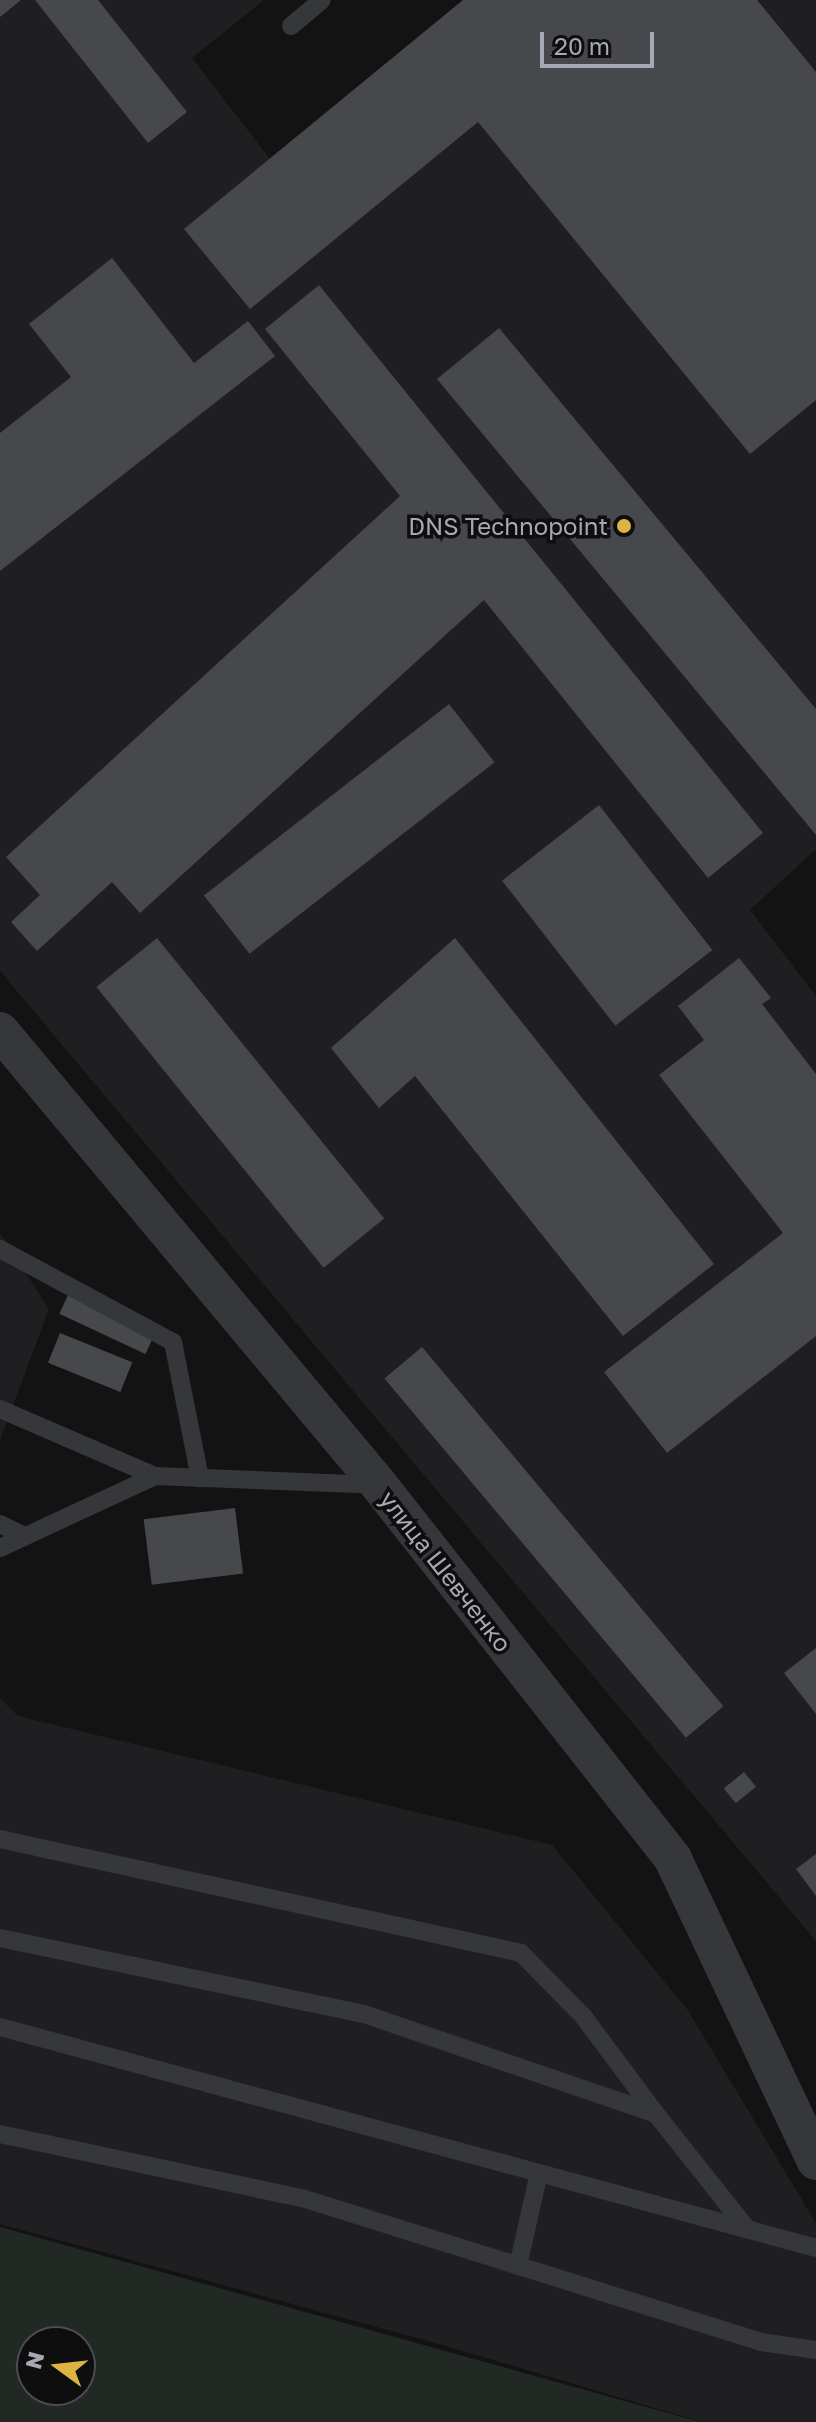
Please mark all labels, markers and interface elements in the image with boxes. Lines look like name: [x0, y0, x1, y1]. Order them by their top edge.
scale bar: [544, 16, 658, 66]
text: 20 m: [554, 31, 610, 60]
place label: DNS Technopoint: [408, 512, 608, 540]
marker: DNS Technopoint: [615, 517, 633, 535]
street label: улица Шевченко: [374, 1485, 518, 1657]
north arrow: [16, 2326, 96, 2406]
text: N: [19, 2349, 49, 2372]

